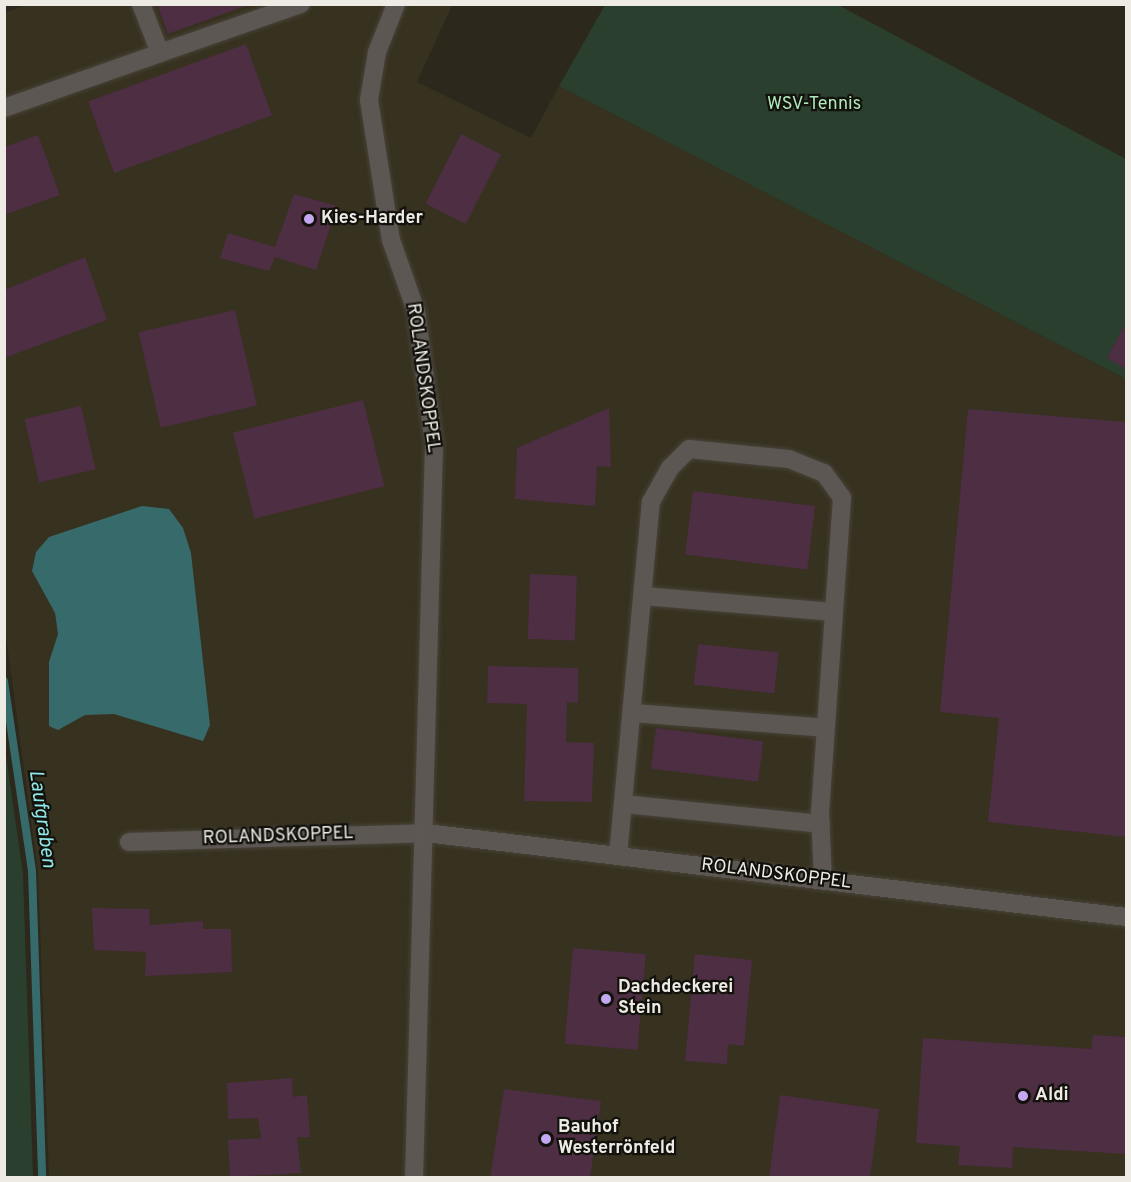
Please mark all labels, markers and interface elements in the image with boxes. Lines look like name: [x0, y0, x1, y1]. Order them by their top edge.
park label: WSV-Tennis: [767, 94, 861, 116]
place label: Kies-Harder: [321, 208, 423, 230]
marker: Kies-Harder: [302, 212, 316, 226]
street label: ROLANDSKOPPEL: [401, 302, 443, 454]
water label: Laufgraben: [22, 769, 60, 869]
street label: ROLANDSKOPPEL: [202, 824, 354, 850]
street label: ROLANDSKOPPEL: [700, 855, 852, 895]
place label: Dachdeckerei Stein: [618, 978, 733, 1020]
marker: Dachdeckerei Stein: [599, 992, 613, 1006]
place label: Aldi: [1035, 1085, 1069, 1107]
marker: Aldi: [1016, 1089, 1030, 1103]
place label: Bauhof Westerrönfeld: [558, 1118, 675, 1160]
marker: Bauhof Westerrönfeld: [539, 1132, 553, 1146]

